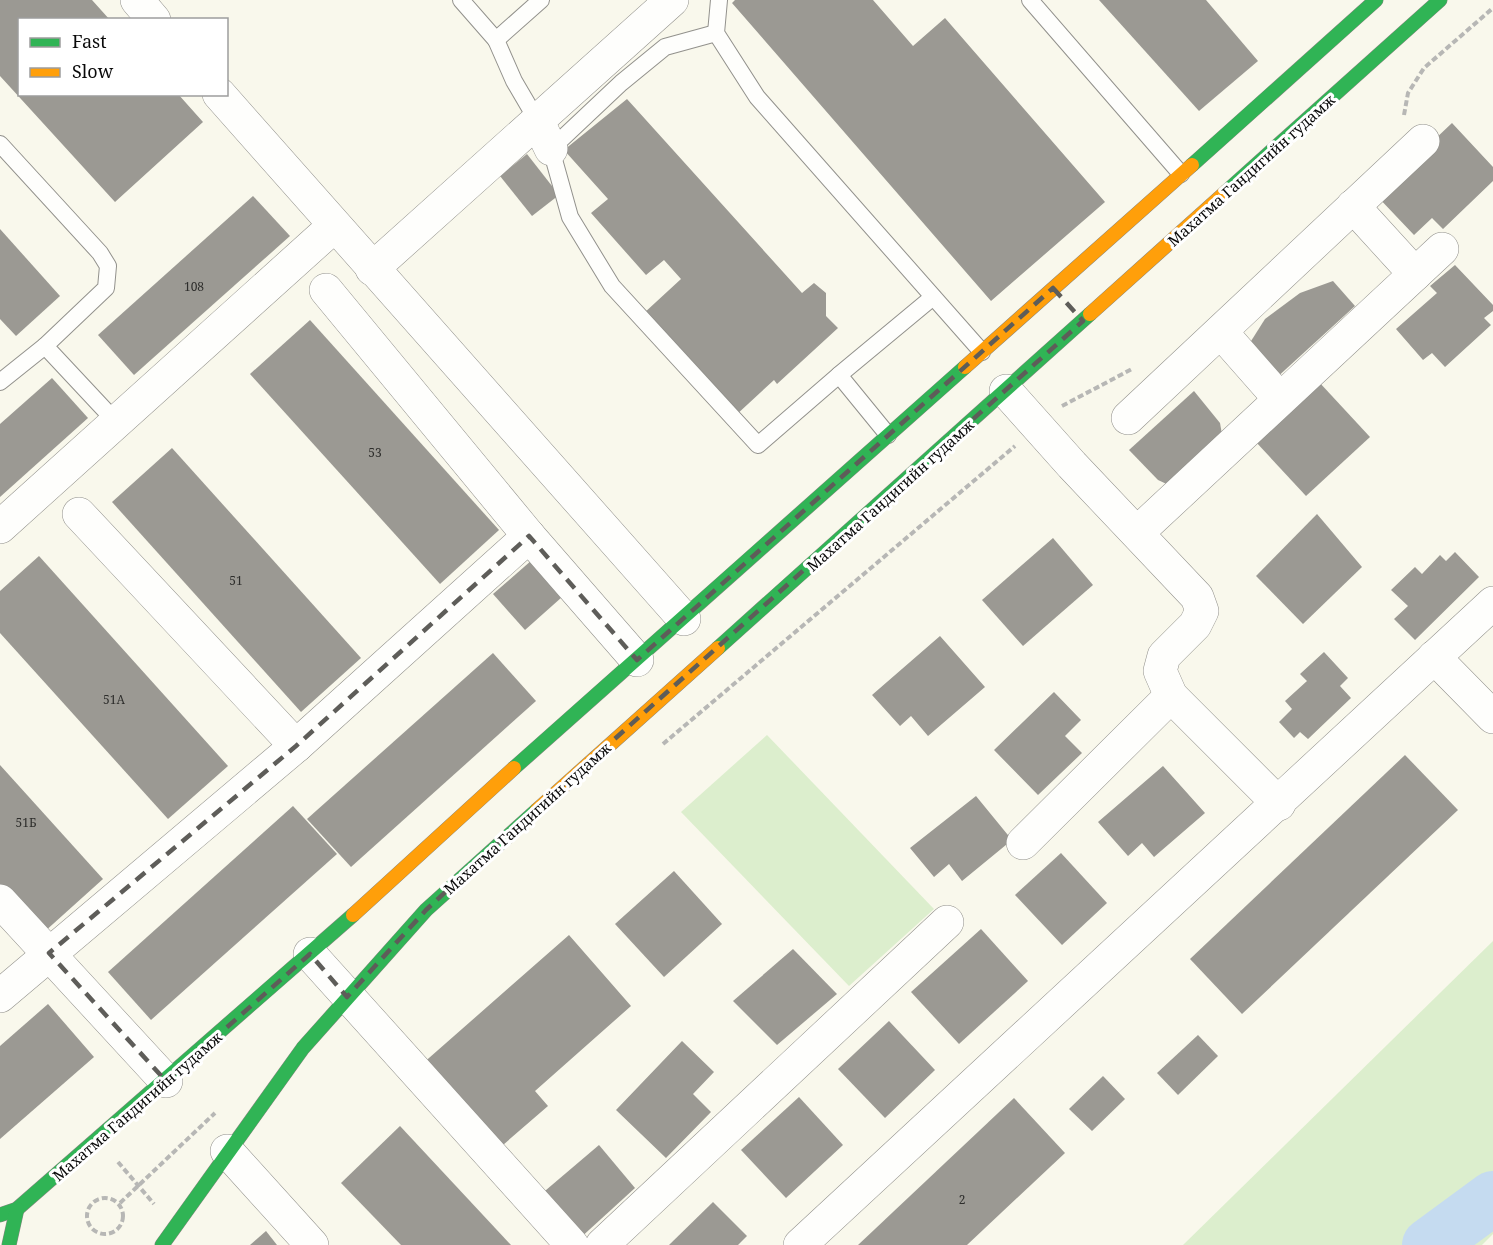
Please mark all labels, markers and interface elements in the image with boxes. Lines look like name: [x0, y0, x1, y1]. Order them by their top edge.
legend: [18, 18, 228, 96]
text: Fast: [72, 29, 107, 53]
text: Slow: [72, 59, 114, 83]
street label: Махатма Гандигийн гудамж: [1163, 89, 1339, 251]
house number: 108: [184, 278, 204, 295]
street label: Махатма Гандигийн гудамж: [802, 414, 978, 576]
house number: 53: [368, 444, 382, 461]
house number: 51: [229, 572, 243, 589]
house number: 51A: [103, 691, 125, 708]
street label: Махатма Гандигийн гудамж: [439, 737, 615, 899]
house number: 51Б: [16, 814, 36, 831]
street label: Махатма Гандигийн гудамж: [48, 1027, 226, 1185]
house number: 2: [959, 1191, 965, 1208]

